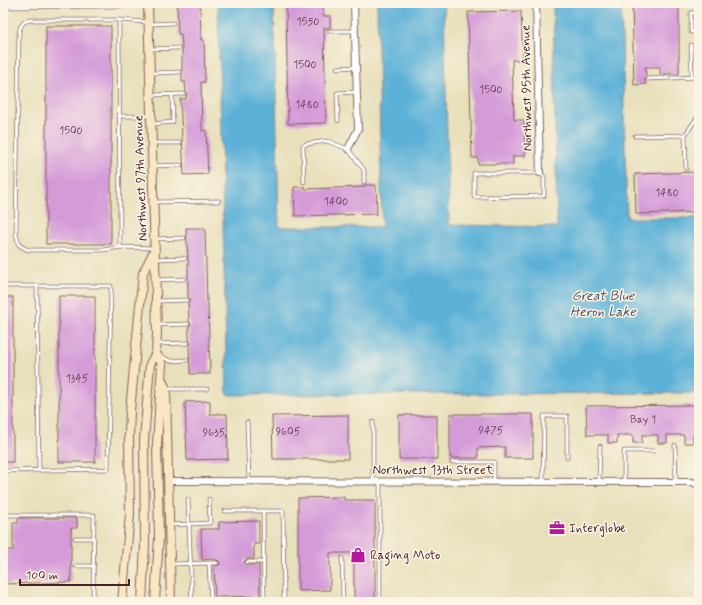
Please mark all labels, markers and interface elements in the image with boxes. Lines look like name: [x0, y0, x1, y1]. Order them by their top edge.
house number: 1550: [296, 15, 320, 29]
street label: Northwest 95th Avenue: [517, 25, 537, 151]
house number: 1500: [293, 58, 317, 72]
house number: 1500: [479, 83, 503, 97]
house number: 1480: [295, 98, 319, 112]
street label: Northwest 97th Avenue: [130, 115, 152, 241]
house number: 1500: [59, 124, 83, 138]
house number: 1480: [655, 186, 679, 200]
house number: 1400: [324, 195, 348, 209]
water label: Great Blue Heron Lake: [570, 287, 637, 321]
house number: 1345: [66, 372, 89, 386]
house number: Bay 1: [630, 413, 656, 427]
house number: 9475: [479, 424, 504, 438]
house number: 9605: [276, 425, 301, 439]
house number: 9635: [203, 426, 226, 440]
street label: Northwest 13th Street: [372, 462, 494, 479]
office icon: Interglobe: [548, 519, 566, 537]
place label: Interglobe: [569, 520, 626, 537]
shop icon: Raging Moto: [349, 546, 367, 564]
place label: Raging Moto: [370, 547, 440, 566]
scale bar: [20, 561, 129, 587]
text: 100 m: [26, 568, 58, 584]

